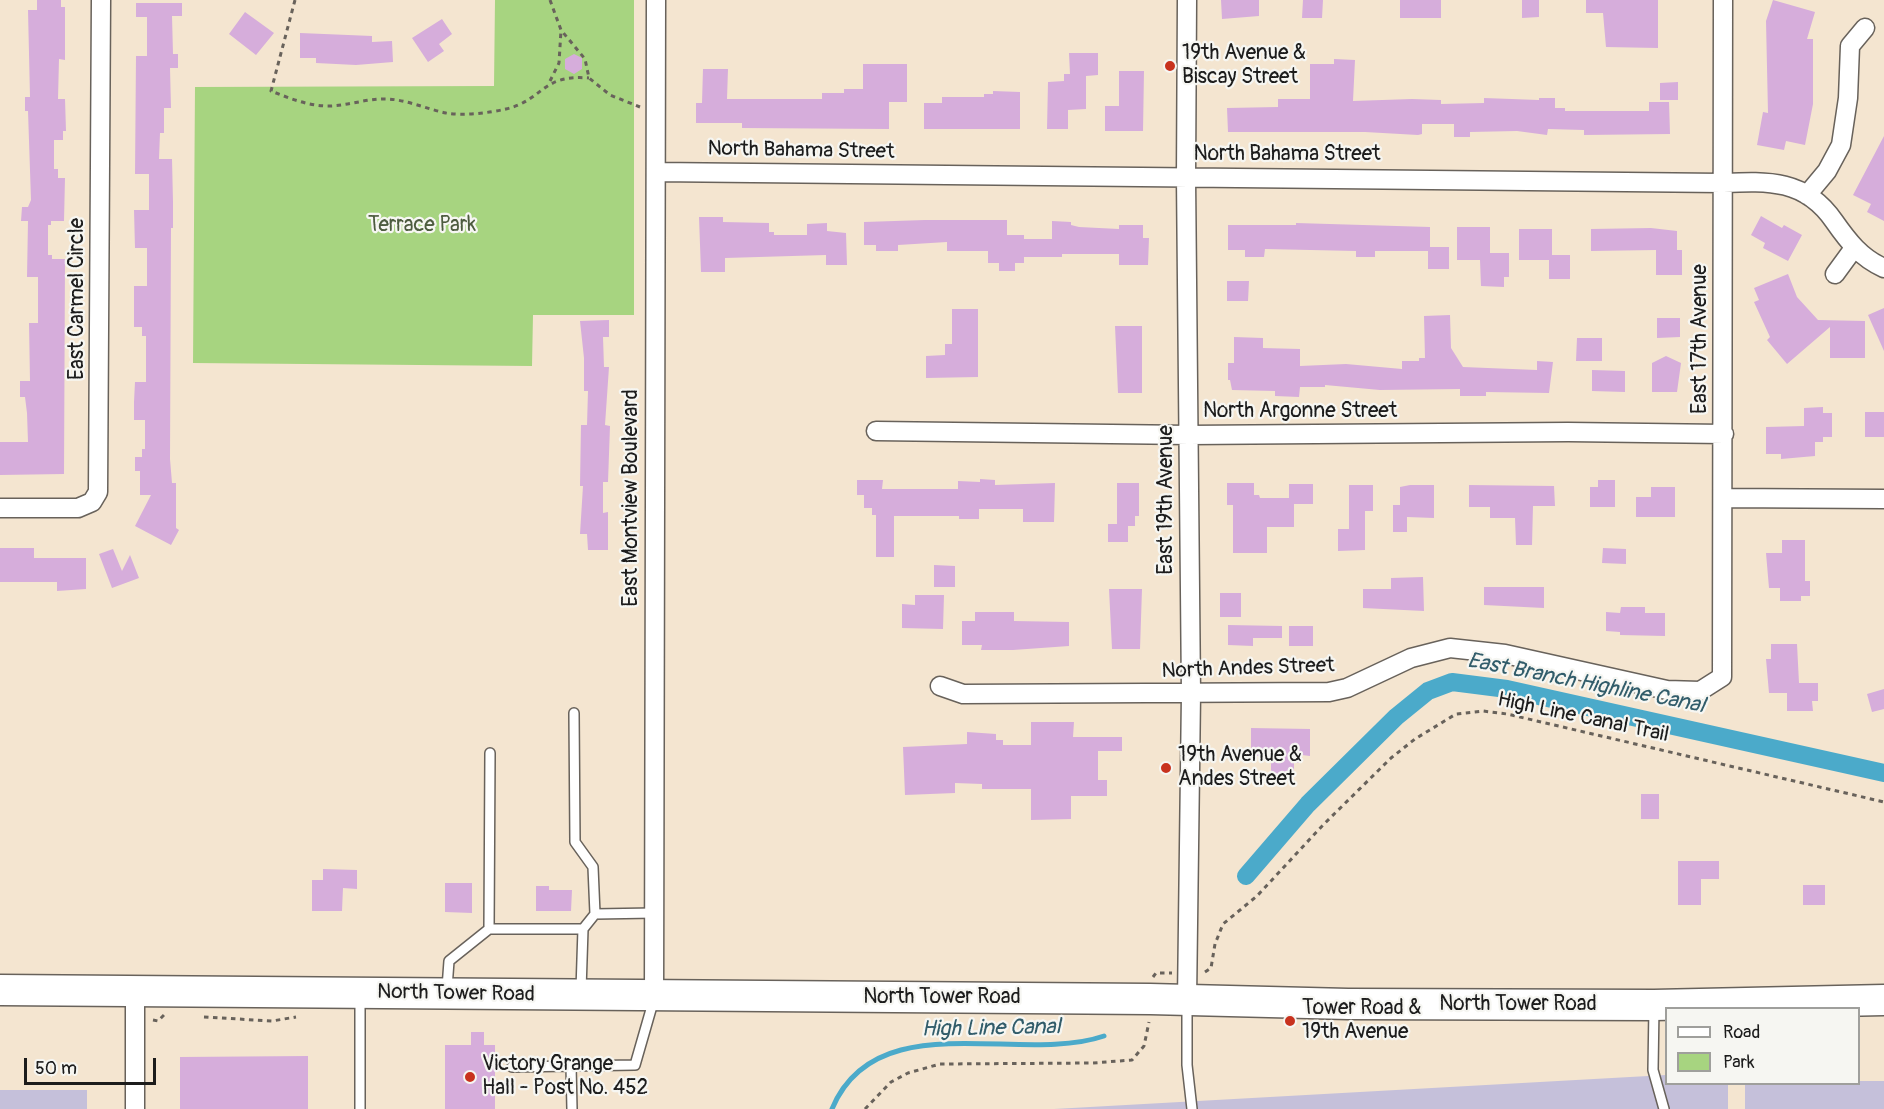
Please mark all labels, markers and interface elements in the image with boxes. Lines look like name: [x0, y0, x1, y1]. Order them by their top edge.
place label: 19th Avenue & Biscay Street: [1182, 41, 1306, 91]
marker: 19th Avenue & Biscay Street: [1163, 59, 1177, 73]
street label: North Bahama Street: [707, 137, 895, 165]
street label: North Bahama Street: [1193, 142, 1381, 168]
park label: Terrace Park: [368, 213, 476, 239]
street label: East Carmel Circle: [65, 218, 91, 380]
street label: East 17th Avenue: [1688, 264, 1714, 414]
street label: East Montview Boulevard: [619, 389, 645, 607]
street label: North Argonne Street: [1203, 399, 1397, 425]
street label: East 19th Avenue: [1154, 425, 1180, 575]
water label: East Branch Highline Canal: [1465, 648, 1707, 720]
street label: North Andes Street: [1161, 653, 1335, 685]
street label: High Line Canal Trail: [1495, 688, 1671, 748]
place label: 19th Avenue & Andes Street: [1178, 743, 1302, 793]
marker: 19th Avenue & Andes Street: [1159, 761, 1173, 775]
street label: North Tower Road: [377, 980, 535, 1008]
street label: North Tower Road: [863, 985, 1021, 1011]
street label: North Tower Road: [1439, 992, 1597, 1018]
place label: Tower Road & 19th Avenue: [1302, 996, 1422, 1046]
legend: [1665, 1007, 1860, 1085]
marker: Tower Road & 19th Avenue: [1283, 1014, 1297, 1028]
water label: High Line Canal: [921, 1015, 1061, 1043]
text: Road: [1723, 1021, 1760, 1044]
scale bar: [27, 1046, 159, 1084]
text: Park: [1723, 1051, 1755, 1074]
place label: Victory Grange Hall - Post No. 452: [482, 1052, 648, 1102]
text: 50 m: [35, 1057, 77, 1080]
marker: Victory Grange Hall - Post No. 452: [463, 1070, 477, 1084]

